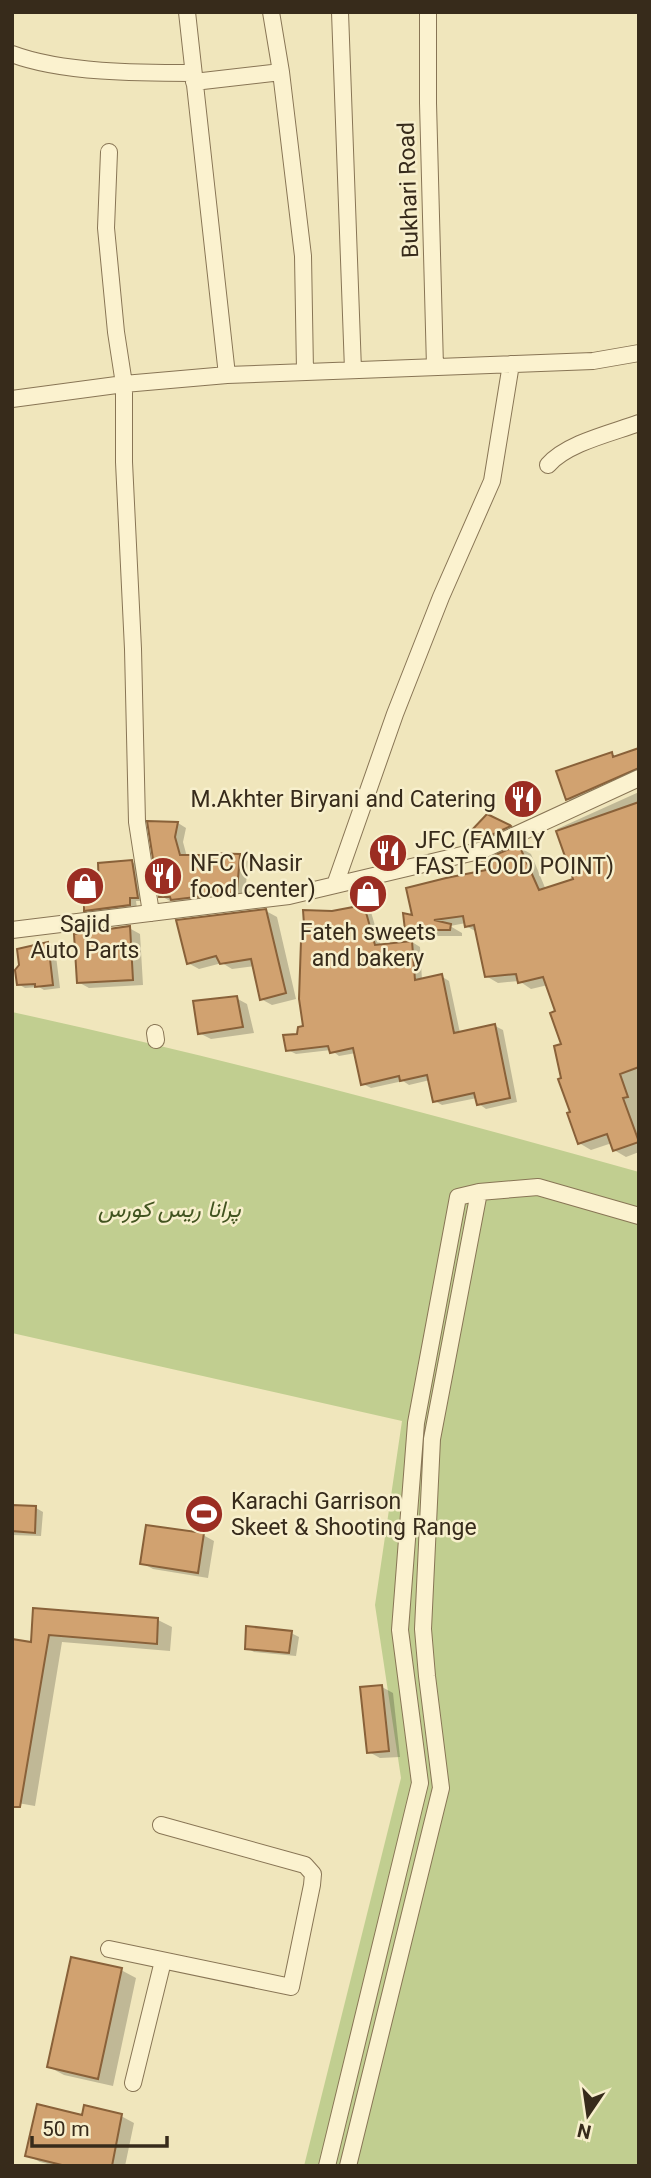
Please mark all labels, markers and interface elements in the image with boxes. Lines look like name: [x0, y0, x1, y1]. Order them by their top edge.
street label: Bukhari Road: [390, 121, 430, 259]
restaurant icon: M.Akhter Biryani and Catering: [502, 778, 544, 820]
place label: M.Akhter Biryani and Catering: [190, 783, 496, 819]
place label: JFC (FAMILY FAST FOOD POINT): [415, 824, 614, 886]
restaurant icon: JFC (FAMILY FAST FOOD POINT): [367, 832, 409, 874]
place label: NFC (Nasir food center): [190, 847, 316, 909]
restaurant icon: NFC (Nasir food center): [142, 855, 184, 897]
shop icon: Sajid Auto Parts: [64, 865, 106, 907]
shop icon: Fateh sweets and bakery: [347, 873, 389, 915]
place label: Sajid Auto Parts: [31, 908, 139, 970]
place label: Fateh sweets and bakery: [300, 916, 436, 978]
park label: پرانا ریس کورس: [98, 1193, 241, 1229]
place label: Karachi Garrison Skeet & Shooting Range: [231, 1485, 477, 1547]
sports icon: Karachi Garrison Skeet & Shooting Range: [183, 1493, 225, 1535]
north arrow: [553, 2080, 623, 2150]
scale bar: [32, 2104, 166, 2148]
text: N: [575, 2113, 595, 2145]
text: 50 m: [42, 2114, 90, 2147]

